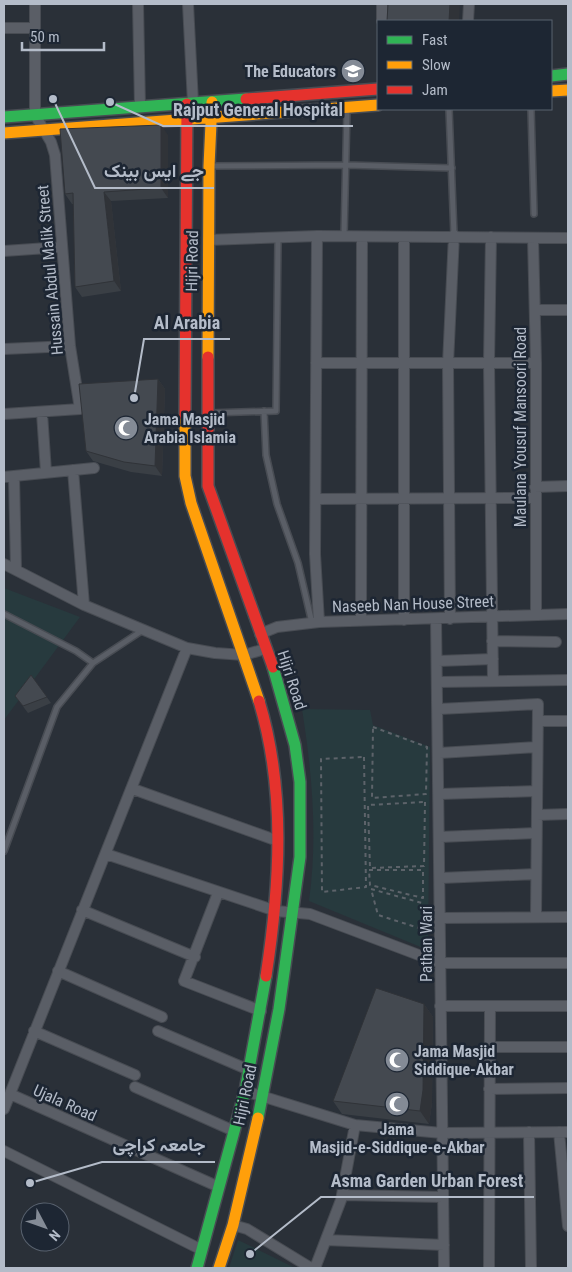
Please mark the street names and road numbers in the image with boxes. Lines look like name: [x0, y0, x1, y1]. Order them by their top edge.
street label: Hussain Abdul Malik Street: [33, 184, 67, 356]
street label: Hijri Road: [182, 230, 202, 292]
street label: Maulana Yousuf Mansoori Road: [511, 327, 530, 527]
street label: Naseeb Nan House Street: [332, 592, 495, 616]
street label: Hijri Road: [273, 648, 311, 712]
street label: Pathan Wari: [417, 906, 436, 982]
street label: Hijri Road: [229, 1063, 261, 1127]
street label: Ujala Road: [30, 1081, 100, 1125]

